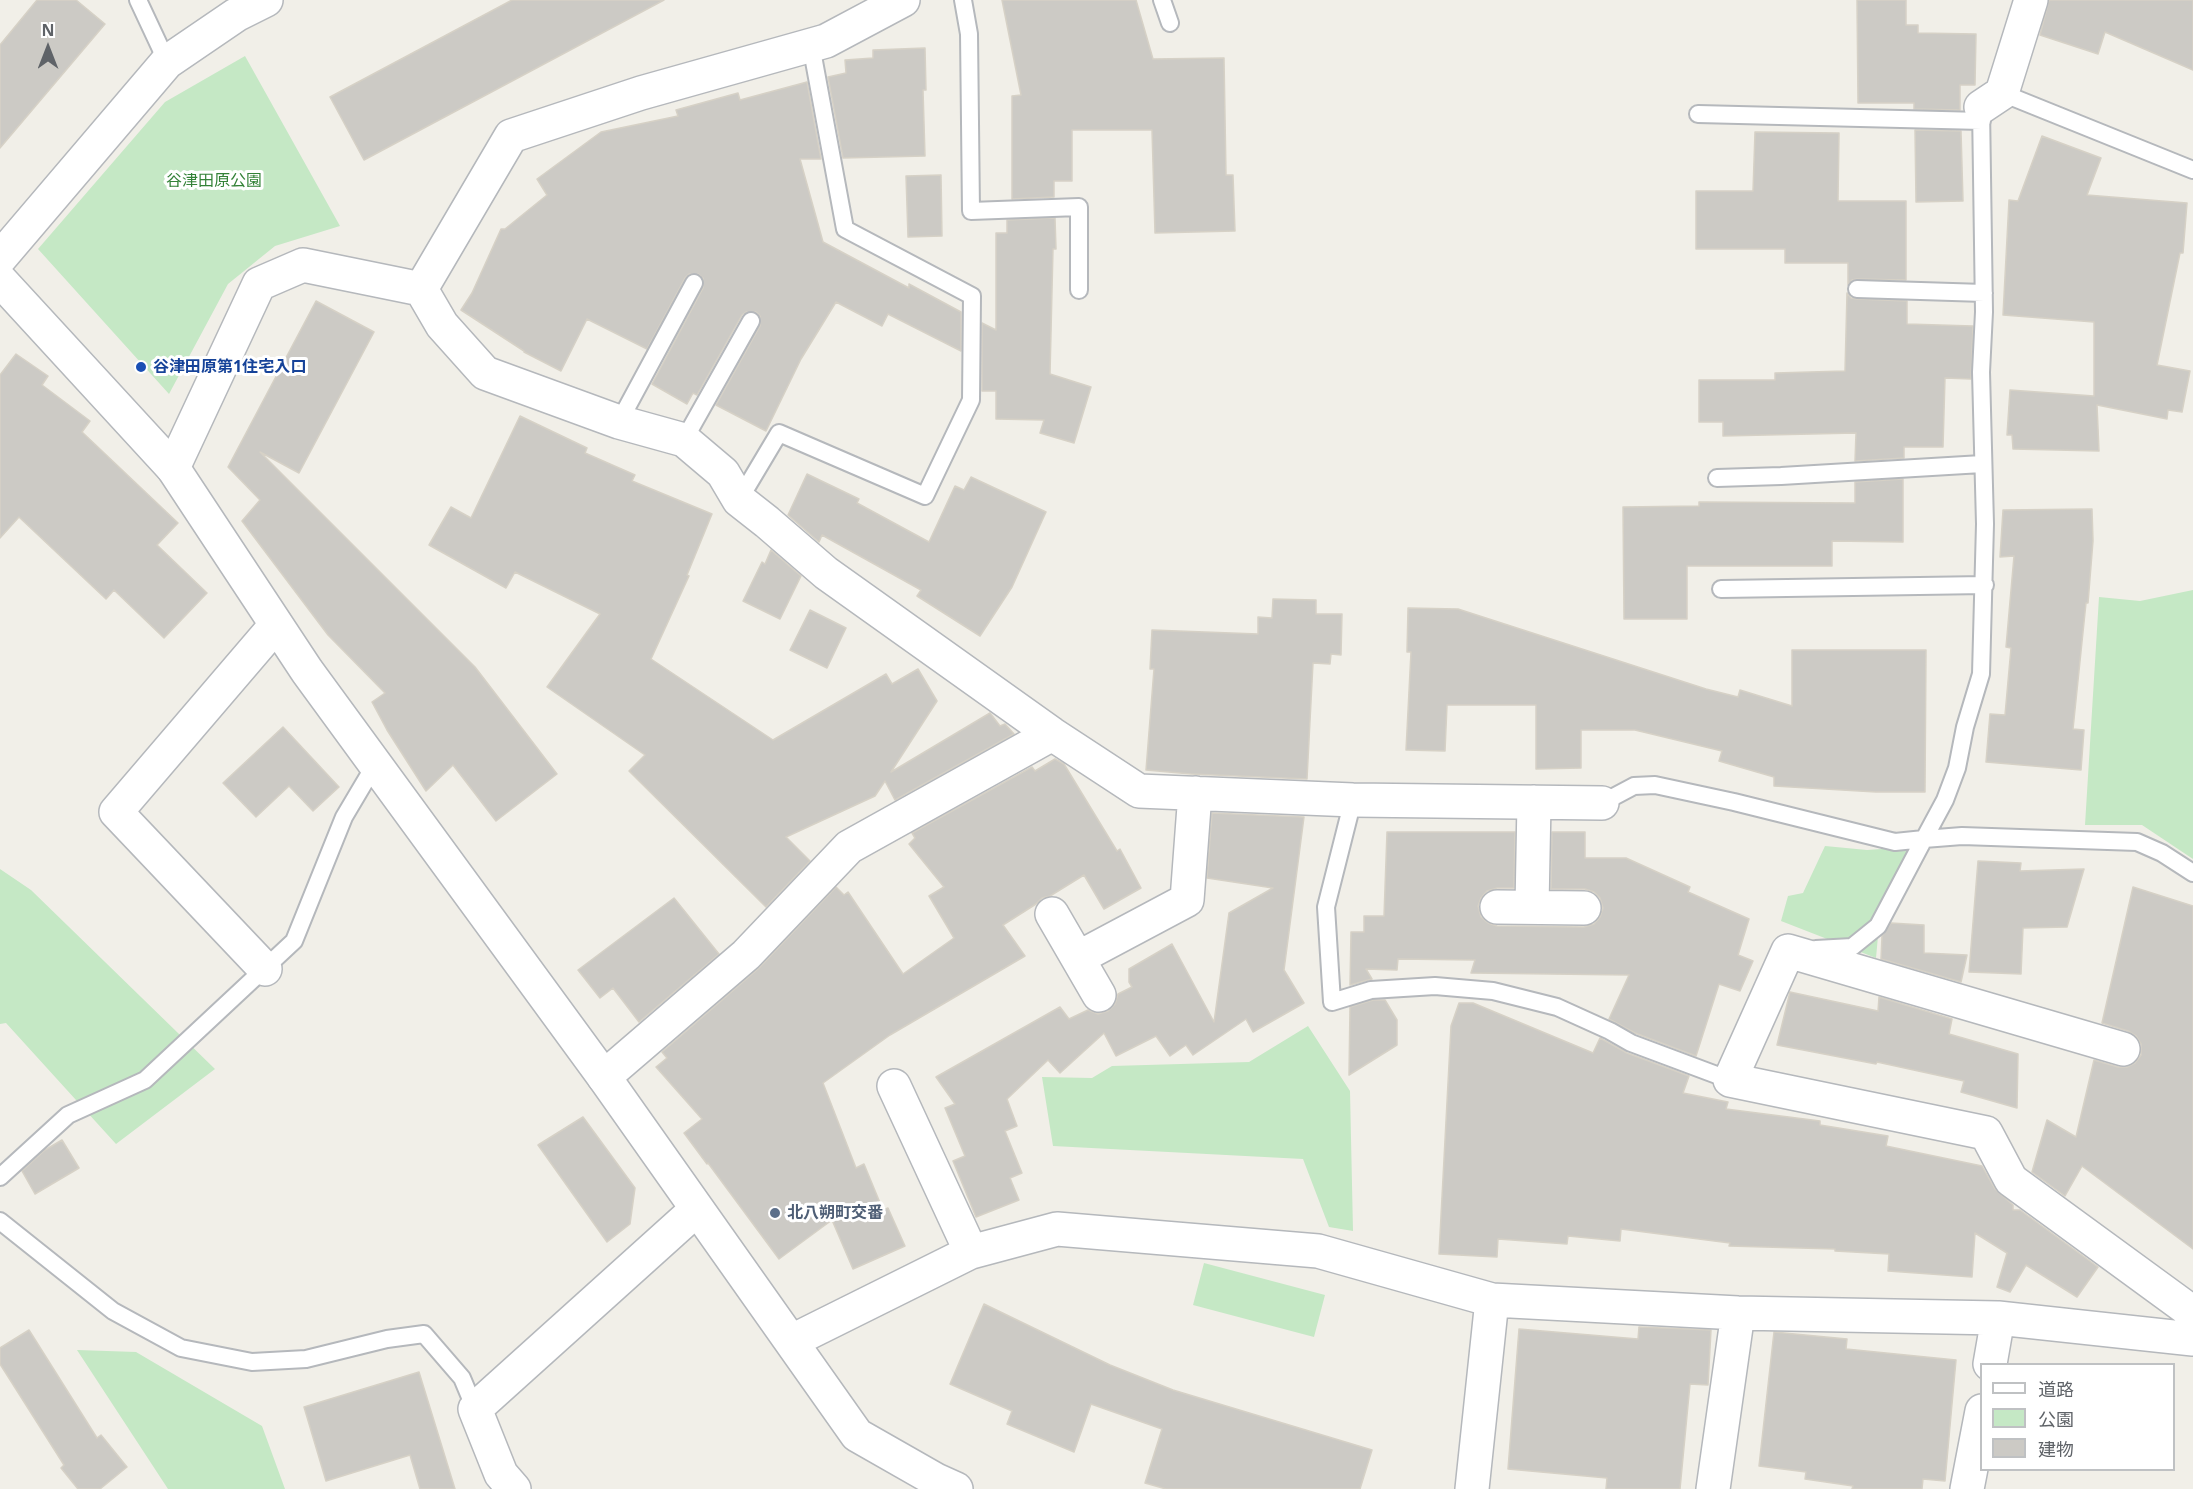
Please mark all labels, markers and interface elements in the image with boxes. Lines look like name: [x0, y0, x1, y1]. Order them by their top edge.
north arrow: [18, 18, 78, 78]
text: N: [41, 19, 55, 41]
park label: 谷津田原公園: [166, 171, 262, 191]
place label: 谷津田原第1住宅入口: [153, 357, 306, 377]
marker: 谷津田原第1住宅入口: [134, 360, 148, 374]
place label: 北八朔町交番: [787, 1203, 883, 1223]
marker: 北八朔町交番: [768, 1206, 782, 1220]
legend: [1980, 1363, 2175, 1471]
text: 道路: [2038, 1377, 2074, 1401]
text: 公園: [2038, 1407, 2074, 1431]
text: 建物: [2038, 1437, 2074, 1461]

